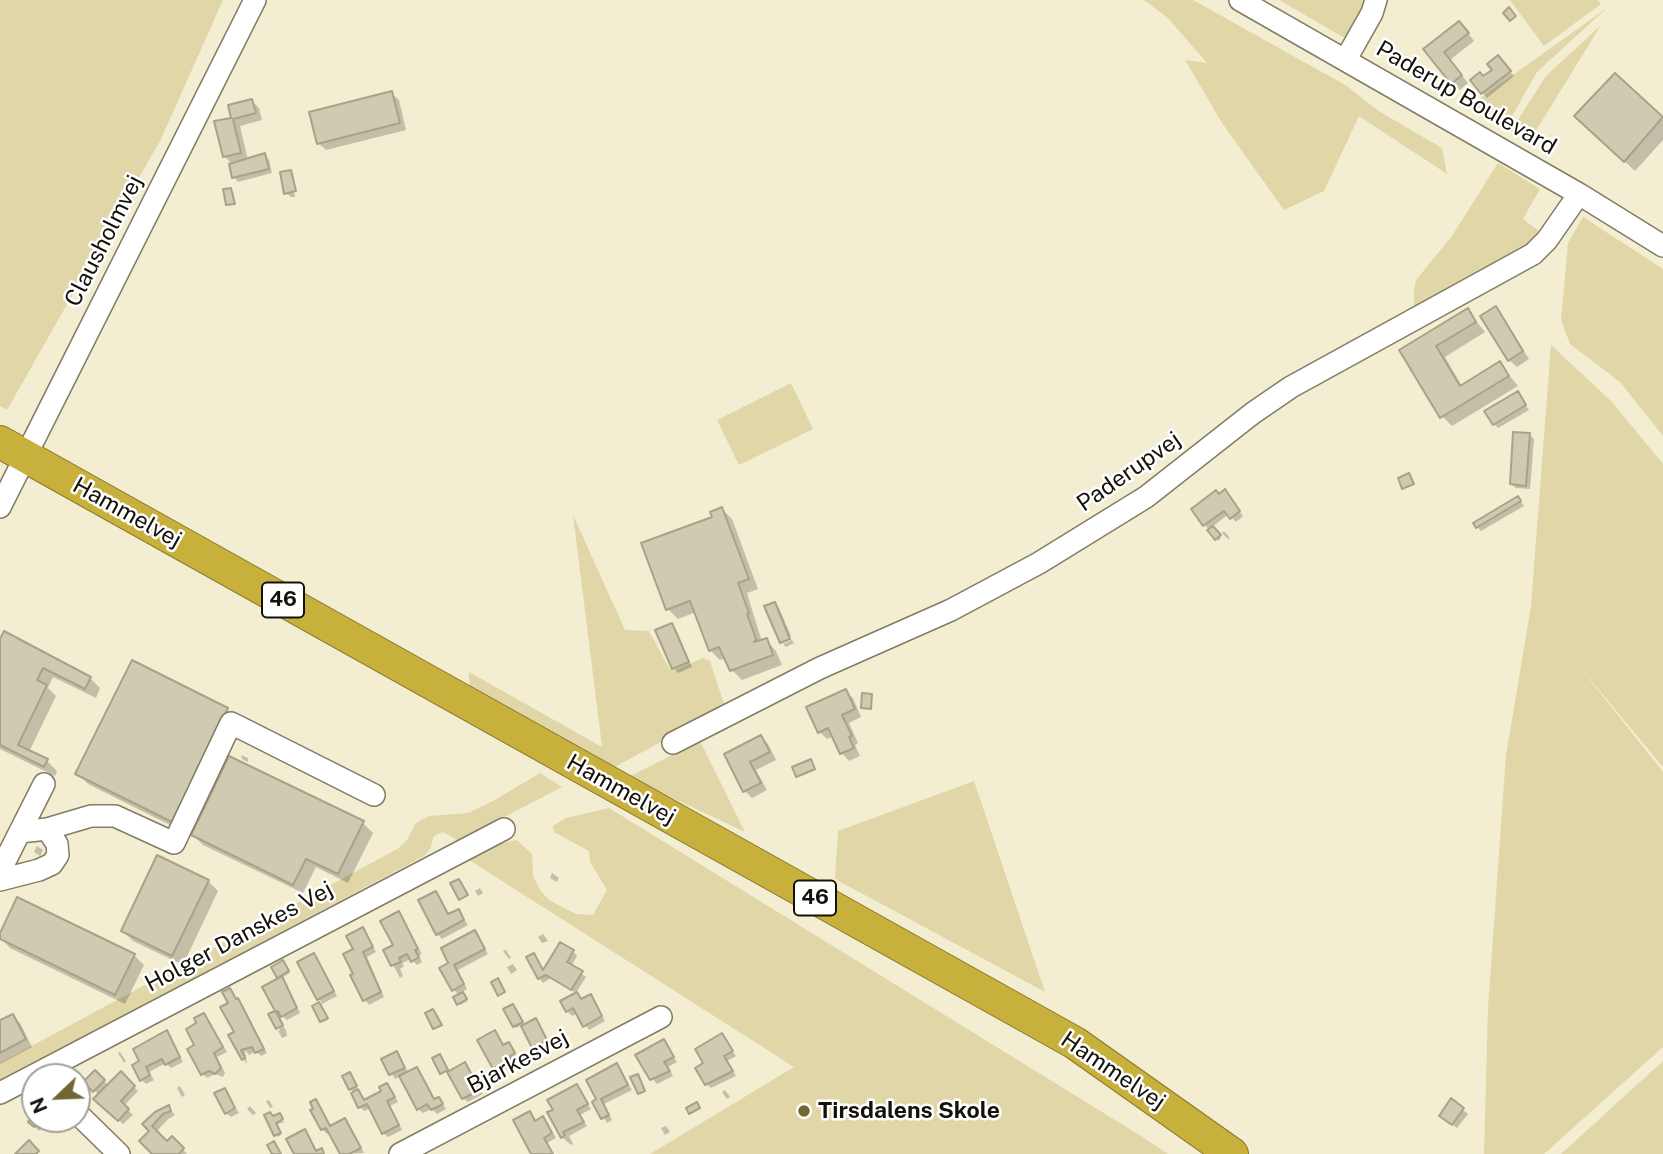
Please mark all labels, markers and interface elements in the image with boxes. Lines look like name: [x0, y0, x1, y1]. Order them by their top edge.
street label: Paderup Boulevard: [1371, 35, 1561, 161]
street label: Clausholmvej: [59, 171, 149, 311]
street label: Paderupvej: [1072, 426, 1186, 518]
street label: Hammelvej: [68, 472, 186, 554]
road number: 46: [262, 582, 304, 618]
street label: Hammelvej: [562, 749, 680, 831]
street label: Holger Danskes Vej: [140, 876, 338, 998]
road number: 46: [794, 880, 836, 916]
street label: Bjarkesvej: [463, 1024, 573, 1100]
street label: Hammelvej: [1056, 1026, 1170, 1116]
north arrow: [21, 1063, 91, 1133]
text: N: [25, 1094, 52, 1117]
place label: Tirsdalens Skole: [818, 1097, 1000, 1125]
marker: Tirsdalens Skole: [796, 1103, 812, 1119]

